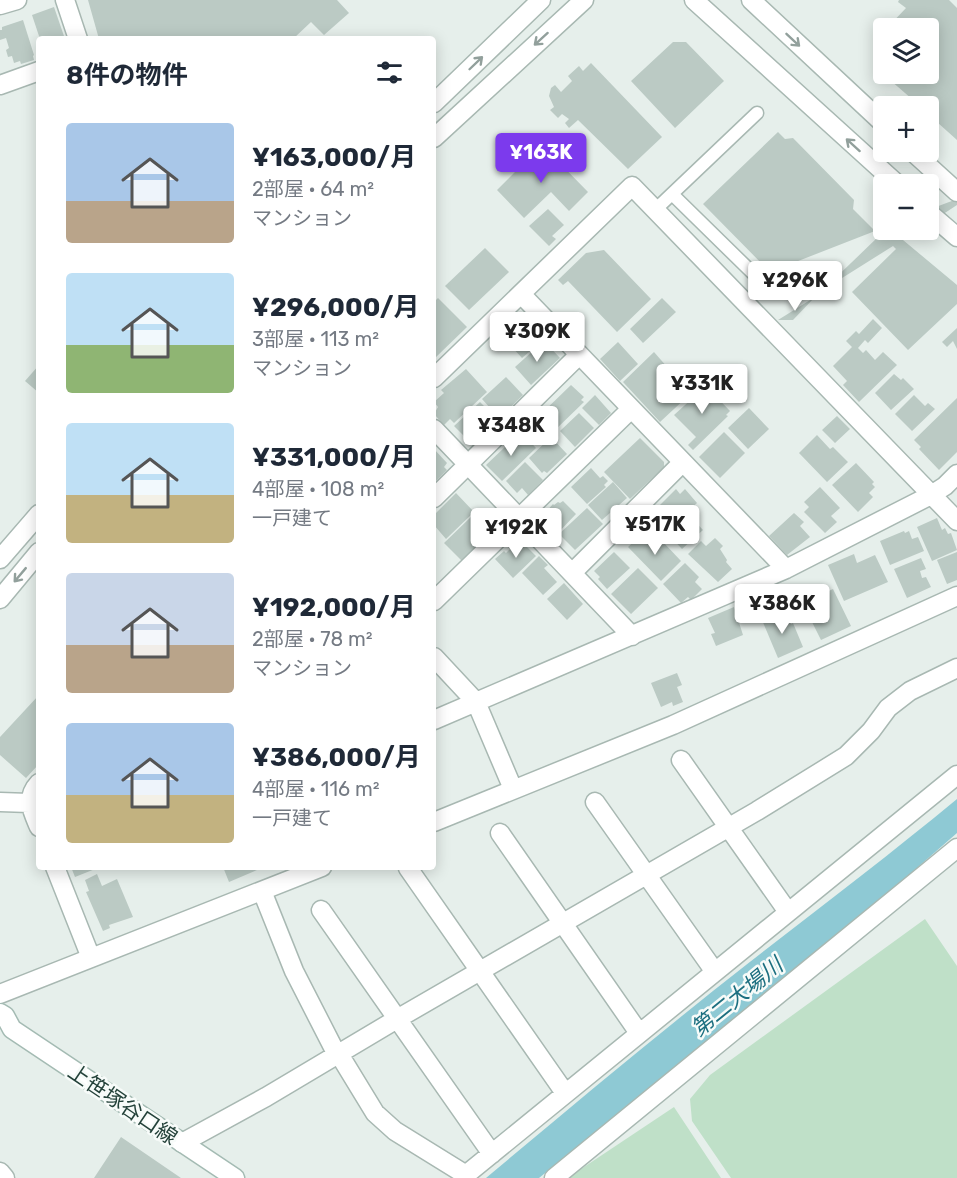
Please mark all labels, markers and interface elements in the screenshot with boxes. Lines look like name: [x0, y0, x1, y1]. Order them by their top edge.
map controls: [873, 18, 939, 240]
button: layers: [873, 18, 939, 84]
one-way arrow: [533, 32, 548, 46]
one-way arrow: [786, 33, 801, 47]
icon: filters: [373, 56, 406, 89]
one-way arrow: [468, 56, 483, 70]
text: 8件の物件: [66, 60, 188, 91]
button: +: [873, 96, 939, 162]
pin: ¥163K: [499, 133, 583, 184]
one-way arrow: [846, 138, 861, 152]
text: ¥163K: [509, 140, 573, 164]
text: ¥163,000/月: [252, 142, 416, 173]
icon: home: [114, 147, 186, 219]
button: −: [873, 174, 939, 240]
text: 2部屋 · 64 m²: [252, 177, 374, 201]
text: マンション: [252, 206, 352, 230]
pin: ¥296K: [753, 261, 837, 312]
text: ¥296K: [762, 268, 828, 292]
text: ¥296,000/月: [252, 292, 420, 323]
icon: home: [114, 297, 186, 369]
pin: ¥309K: [495, 312, 579, 363]
text: ¥309K: [504, 319, 570, 343]
text: 3部屋 · 113 m²: [252, 327, 379, 351]
text: マンション: [252, 356, 352, 380]
pin: ¥331K: [660, 364, 744, 415]
text: ¥331K: [670, 371, 734, 395]
pin: ¥348K: [469, 406, 553, 457]
text: ¥348K: [477, 413, 545, 437]
text: ¥331,000/月: [252, 442, 416, 473]
icon: home: [114, 447, 186, 519]
text: 4部屋 · 108 m²: [252, 477, 384, 501]
pin: ¥517K: [613, 505, 697, 556]
text: 一戸建て: [252, 506, 332, 530]
pin: ¥192K: [474, 508, 558, 559]
text: ¥517K: [624, 512, 686, 536]
text: ¥192K: [485, 515, 547, 539]
one-way arrow: [13, 567, 26, 583]
pin: ¥386K: [740, 584, 824, 635]
text: ¥386K: [749, 591, 815, 615]
text: ¥192,000/月: [252, 592, 416, 623]
icon: home: [114, 597, 186, 669]
text: 2部屋 · 78 m²: [252, 627, 373, 651]
text: マンション: [252, 656, 352, 680]
text: ¥386,000/月: [252, 742, 421, 773]
icon: home: [114, 747, 186, 819]
text: 4部屋 · 116 m²: [252, 777, 380, 801]
text: 一戸建て: [252, 806, 332, 830]
water label: 第二大場川: [686, 951, 790, 1042]
street label: 上笹塚谷口線: [64, 1058, 182, 1150]

